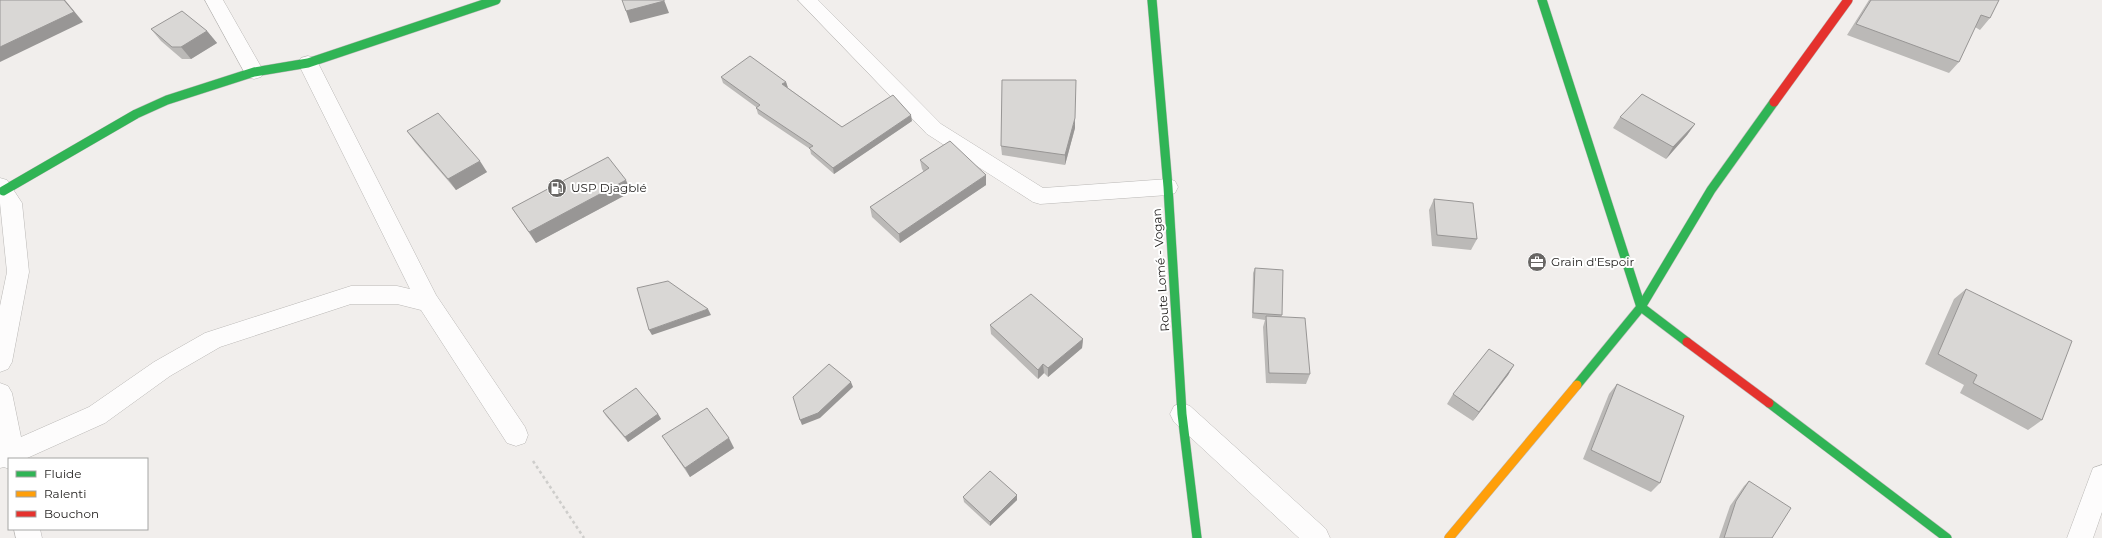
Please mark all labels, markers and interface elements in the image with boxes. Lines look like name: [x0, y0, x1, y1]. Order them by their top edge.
fuel station icon: USP Djagblé: [546, 177, 568, 199]
place label: USP Djagblé: [571, 180, 647, 195]
street label: Route Lomé - Vogan: [1149, 208, 1172, 332]
office icon: Grain d'Espoir: [1526, 251, 1548, 273]
place label: Grain d'Espoir: [1551, 254, 1634, 269]
legend: [8, 458, 148, 530]
text: Fluide: [44, 466, 82, 481]
text: Ralenti: [44, 486, 86, 501]
text: Bouchon: [44, 506, 99, 521]

